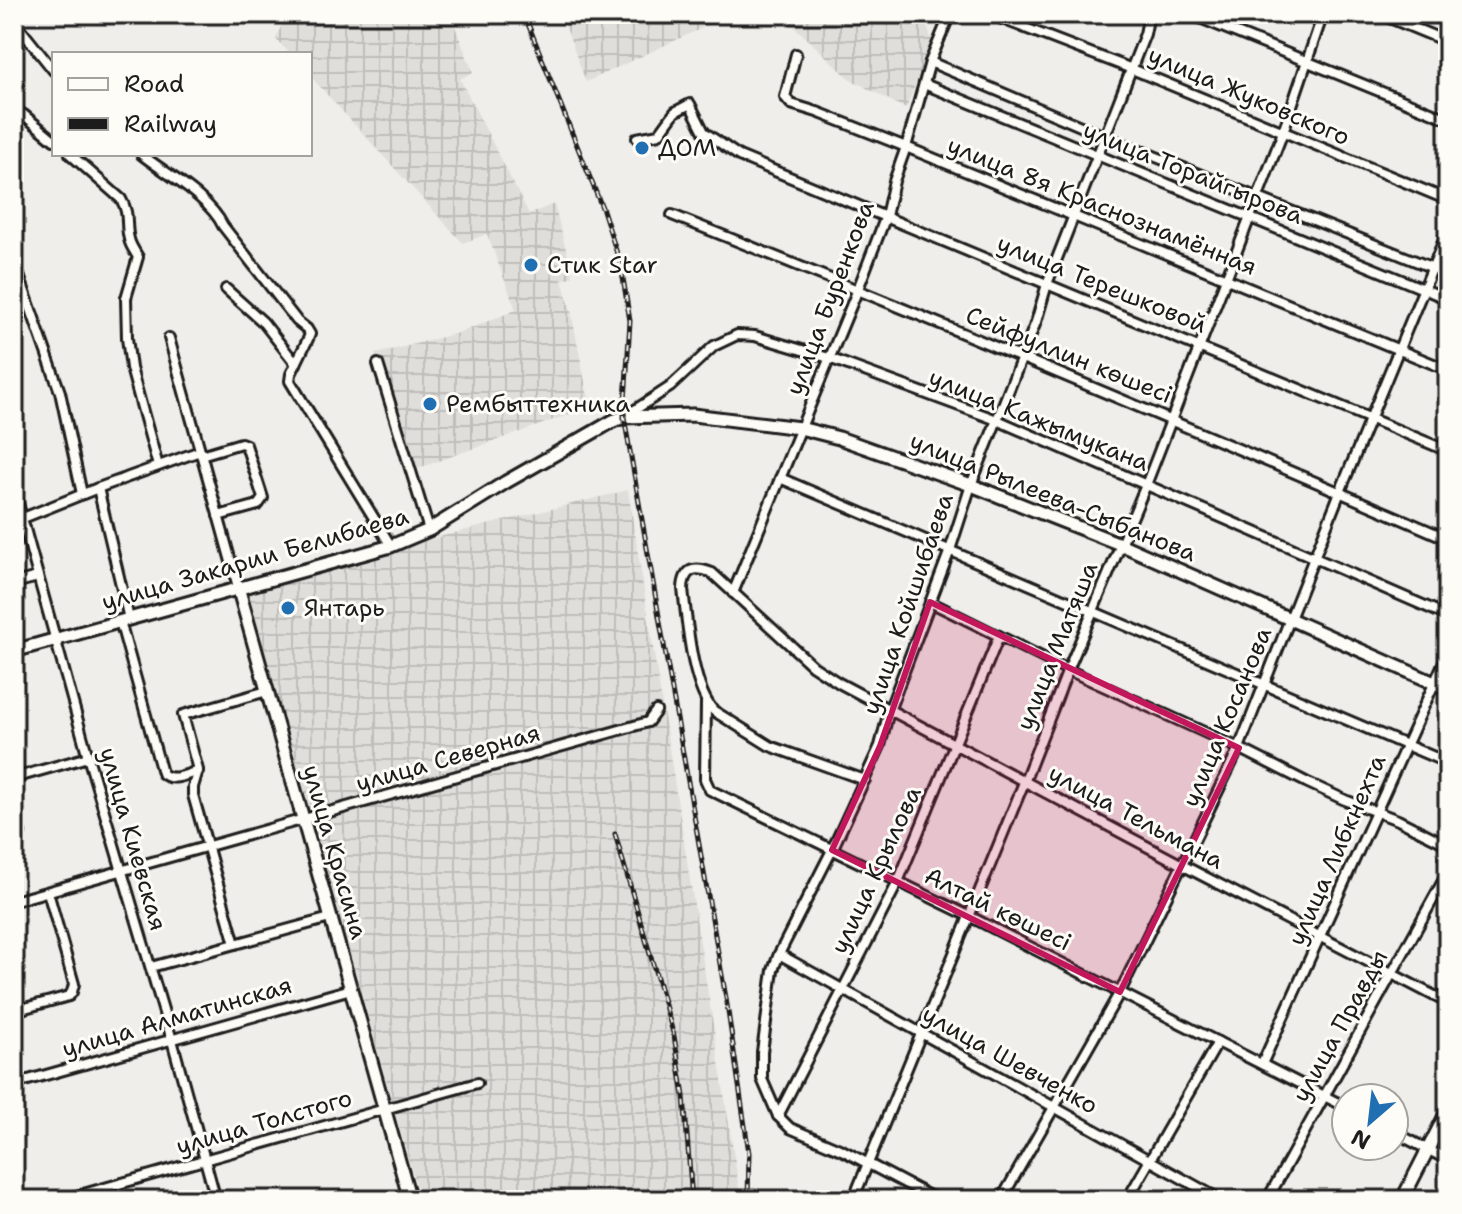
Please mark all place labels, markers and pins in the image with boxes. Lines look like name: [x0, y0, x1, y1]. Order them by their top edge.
place label: ДОМ: [658, 132, 716, 164]
marker: ДОМ: [633, 139, 651, 157]
place label: Стик Star: [547, 249, 658, 281]
marker: Стик Star: [522, 256, 540, 274]
place label: Рембыттехника: [446, 388, 630, 420]
marker: Рембыттехника: [421, 395, 439, 413]
place label: Янтарь: [304, 592, 385, 624]
marker: Янтарь: [279, 599, 297, 617]

